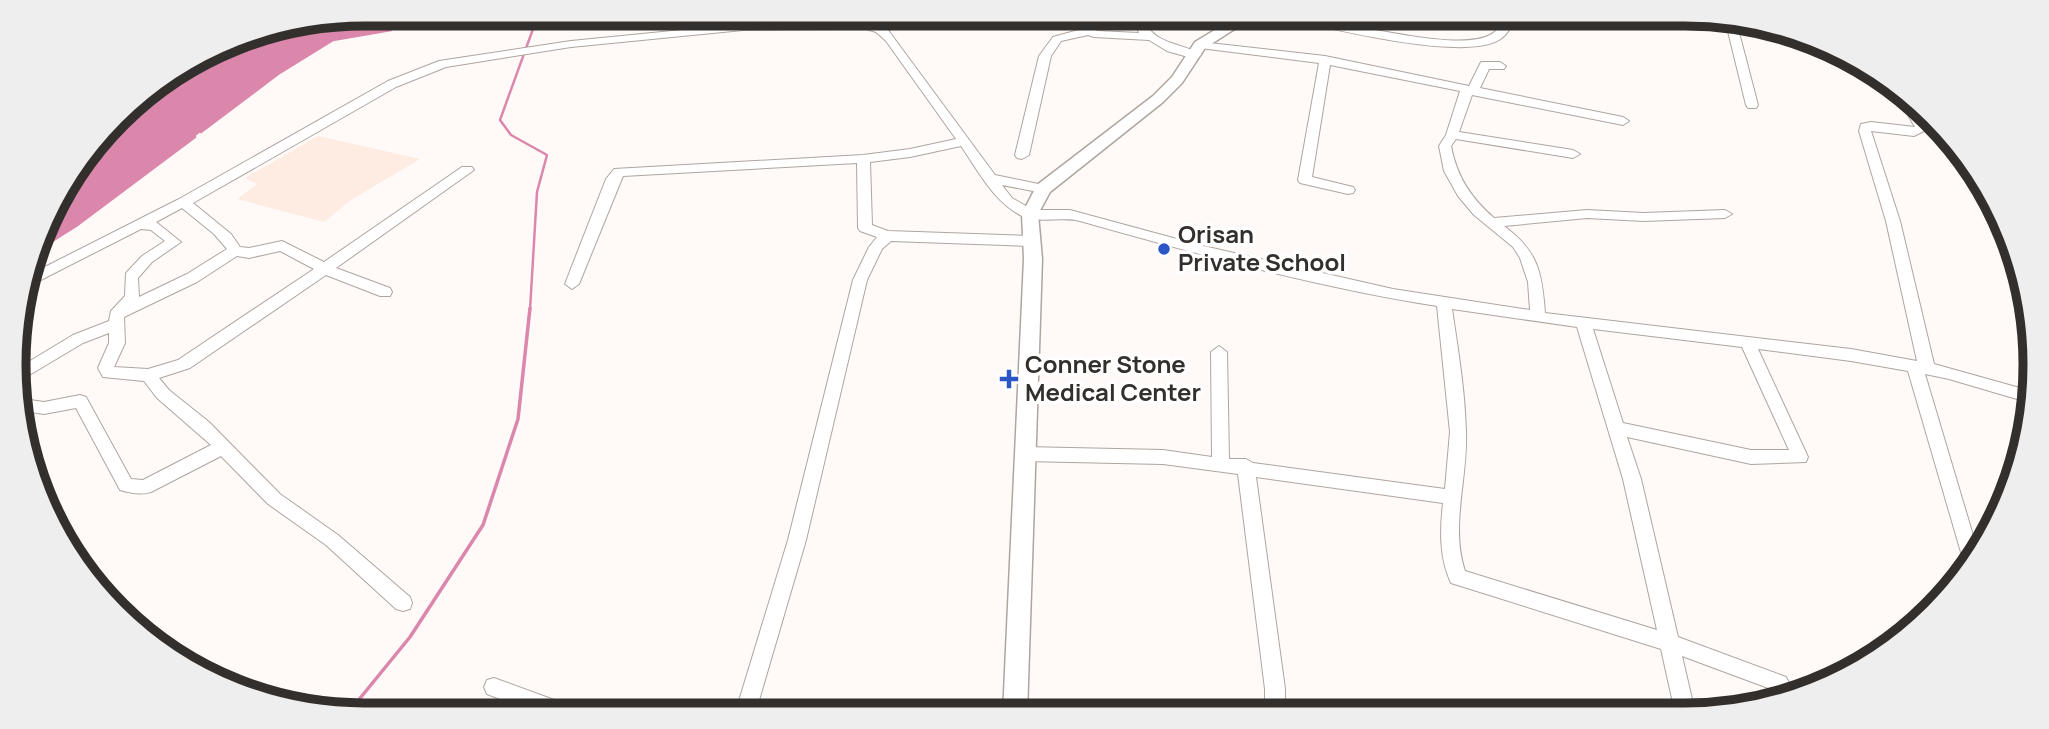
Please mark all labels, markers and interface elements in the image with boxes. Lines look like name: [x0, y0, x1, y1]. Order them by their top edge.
place label: Orisan Private School: [1178, 217, 1346, 278]
marker: Orisan Private School: [1156, 241, 1172, 257]
place label: Conner Stone Medical Center: [1025, 347, 1201, 408]
marker: Conner Stone Medical Center: [999, 369, 1019, 389]

